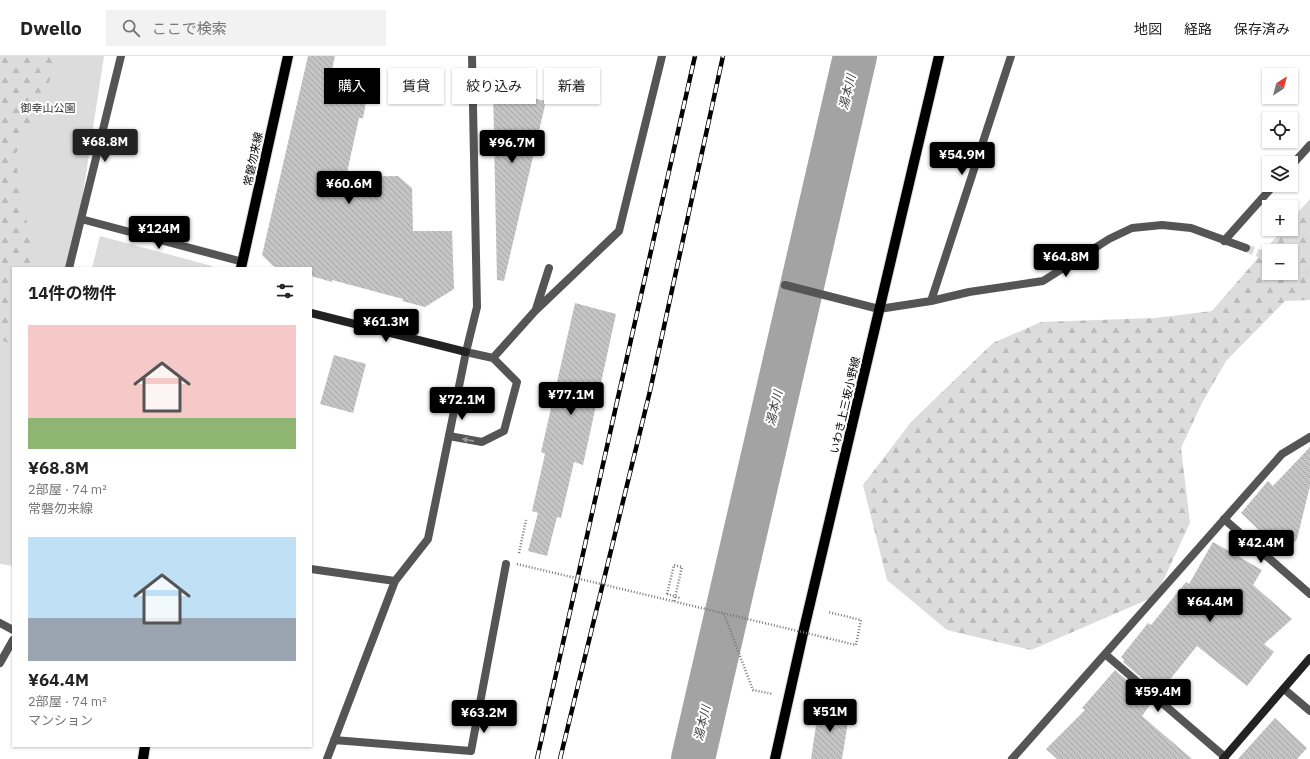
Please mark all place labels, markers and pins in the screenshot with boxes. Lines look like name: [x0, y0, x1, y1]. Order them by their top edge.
pin: ¥68.8M: [72, 129, 138, 163]
pin: ¥96.7M: [479, 130, 545, 164]
pin: ¥54.9M: [929, 142, 995, 176]
pin: ¥60.6M: [316, 171, 382, 205]
pin: ¥124M: [131, 216, 187, 250]
pin: ¥64.8M: [1033, 244, 1099, 278]
pin: ¥61.3M: [353, 309, 419, 343]
pin: ¥77.1M: [538, 382, 604, 416]
pin: ¥72.1M: [429, 387, 495, 421]
pin: ¥42.4M: [1228, 530, 1294, 564]
pin: ¥64.4M: [1177, 589, 1243, 623]
pin: ¥59.4M: [1125, 679, 1191, 713]
pin: ¥51M: [806, 699, 854, 733]
pin: ¥63.2M: [451, 700, 517, 734]

